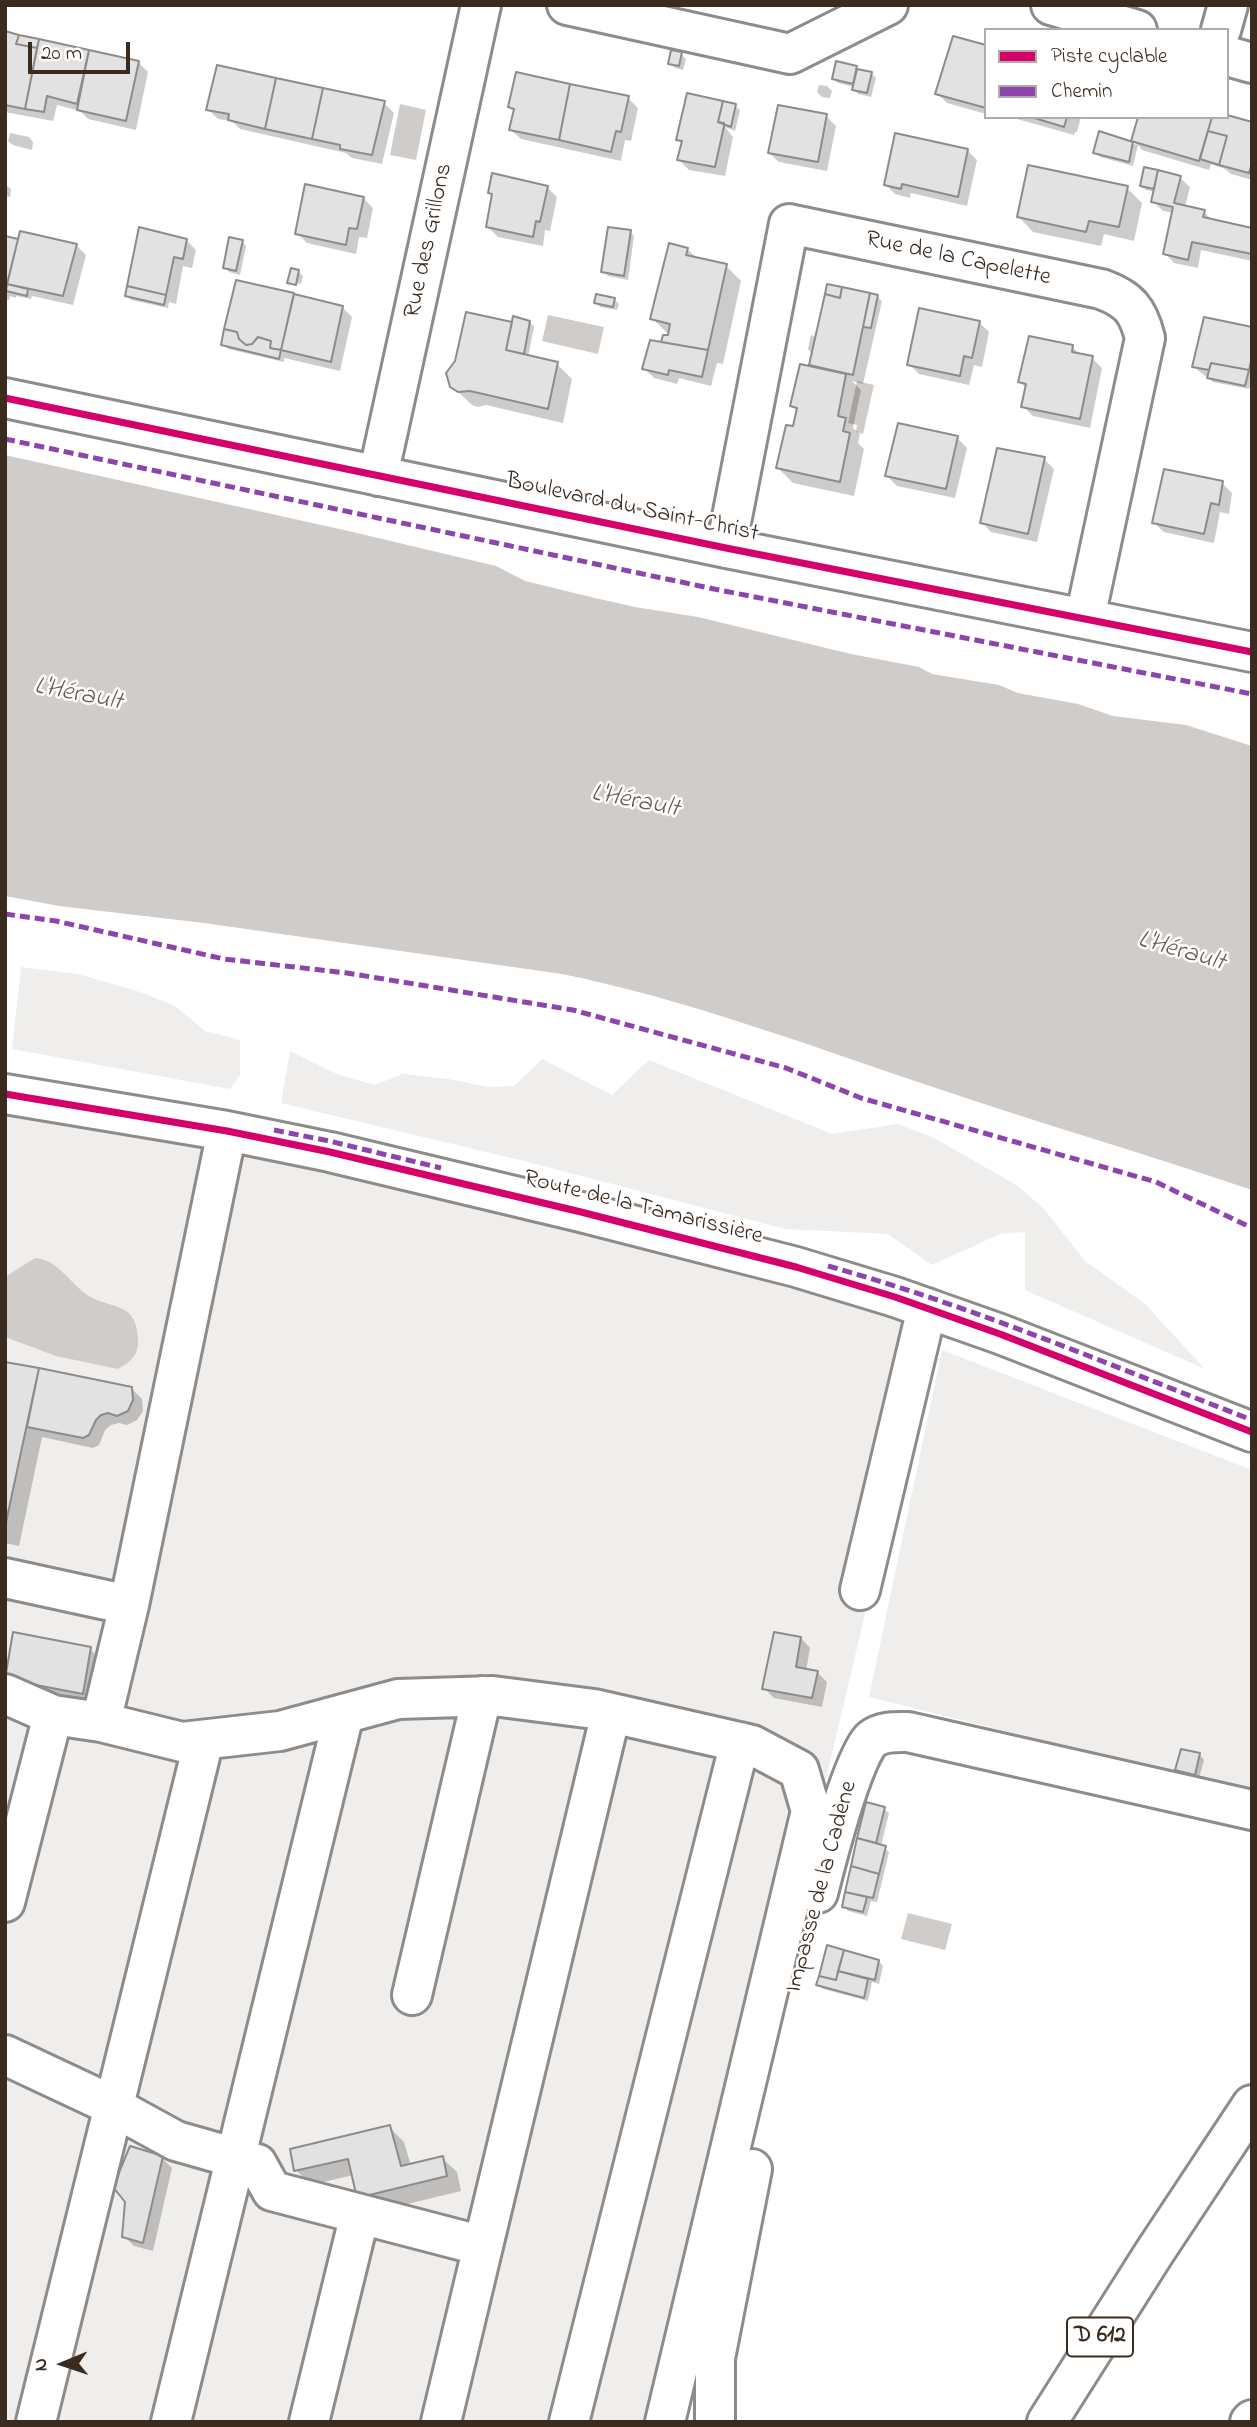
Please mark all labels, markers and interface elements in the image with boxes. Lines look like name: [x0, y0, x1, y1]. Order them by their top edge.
scale bar: [32, 28, 133, 72]
legend: [984, 28, 1229, 119]
text: 20 m: [41, 39, 82, 69]
text: Piste cyclable: [1051, 42, 1167, 72]
text: Chemin: [1051, 77, 1112, 107]
street label: Rue des Grillons: [400, 161, 460, 321]
street label: Rue de la Capelette: [863, 226, 1053, 294]
street label: Boulevard du Saint-Christ: [503, 468, 761, 550]
water label: L'Hérault: [31, 672, 125, 720]
water label: L'Hérault: [588, 779, 682, 827]
water label: L'Hérault: [1134, 926, 1228, 980]
street label: Route de la Tamarissière: [521, 1165, 765, 1253]
street label: Impasse de la Cadène: [781, 1778, 865, 1996]
road number: D 612: [1067, 2318, 1133, 2356]
north arrow: [28, 2329, 98, 2399]
text: N: [28, 2358, 55, 2372]

